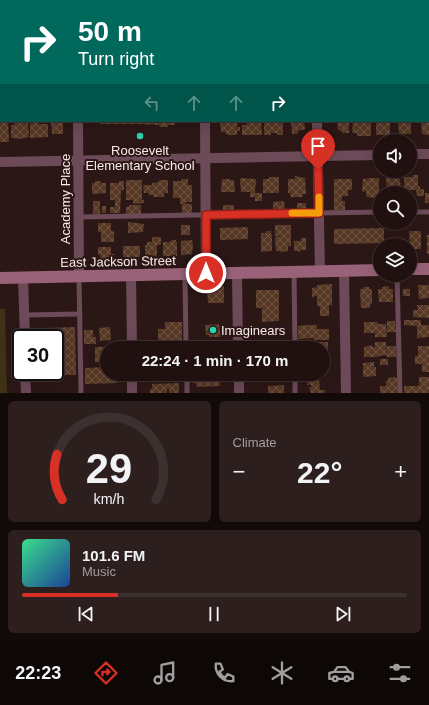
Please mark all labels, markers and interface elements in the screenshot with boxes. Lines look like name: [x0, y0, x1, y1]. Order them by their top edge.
icon: right: [12, 16, 64, 68]
text: 50 m: [78, 16, 142, 47]
text: Turn right: [78, 49, 154, 69]
icon: left: [141, 92, 163, 114]
icon: ahead: [183, 92, 205, 114]
icon: ahead: [225, 92, 247, 114]
icon: right: [267, 92, 289, 114]
pin: [301, 129, 335, 170]
marker: Roosevelt Elementary School: [135, 131, 145, 141]
map controls: [373, 134, 417, 282]
button: sound: [373, 134, 417, 178]
icon: arrive: [307, 135, 329, 157]
place label: Roosevelt Elementary School: [85, 143, 195, 173]
street label: Academy Place: [58, 154, 73, 244]
button: search: [373, 186, 417, 230]
button: layers: [373, 238, 417, 282]
position arrow: [185, 252, 227, 294]
street label: East Jackson Street: [60, 253, 176, 270]
place label: Imaginears: [221, 323, 286, 338]
marker: Imaginears: [208, 325, 218, 335]
speed limit sign: 30: [12, 329, 64, 381]
text: 22:24 · 1 min · 170 m: [142, 352, 288, 369]
text: Climate: [233, 435, 277, 450]
text: 29: [86, 444, 132, 491]
text: 22°: [297, 456, 342, 489]
text: −: [233, 459, 245, 484]
text: +: [394, 459, 407, 484]
text: km/h: [94, 490, 125, 506]
text: 101.6 FM: [82, 547, 145, 564]
text: Music: [82, 564, 116, 579]
icon: previous: [75, 603, 97, 625]
icon: pause: [203, 603, 225, 625]
icon: next: [332, 603, 354, 625]
icon: directions: [92, 659, 120, 687]
icon: music: [151, 659, 179, 687]
icon: phone: [210, 659, 238, 687]
icon: climate: [268, 659, 296, 687]
icon: car: [327, 659, 355, 687]
icon: filters: [386, 659, 414, 687]
text: 22:23: [15, 663, 61, 683]

